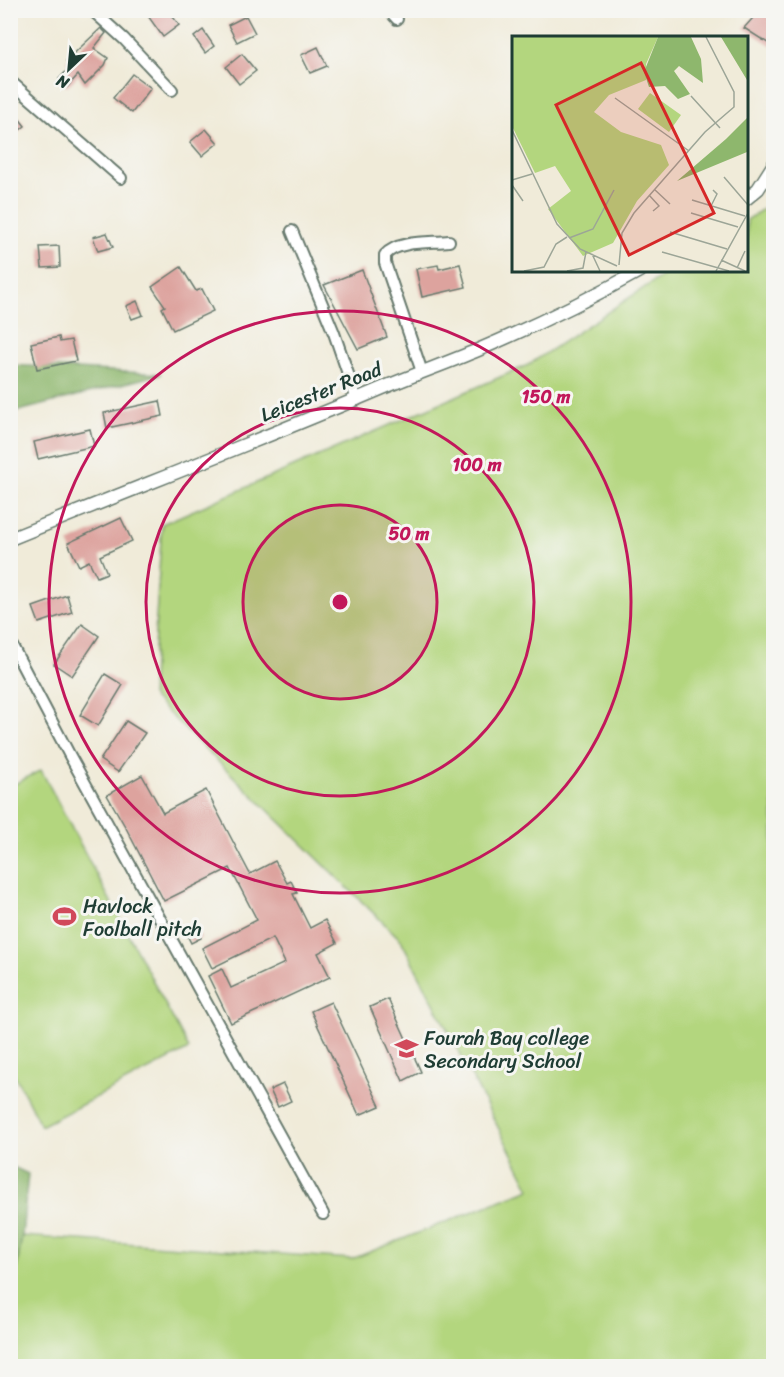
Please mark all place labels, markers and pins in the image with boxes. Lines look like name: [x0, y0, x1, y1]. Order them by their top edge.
centre of rings: [330, 592, 350, 612]
place label: Havlock Foolball pitch: [83, 889, 202, 947]
sports icon: Havlock Foolball pitch: [52, 904, 78, 930]
place label: Fourah Bay college Secondary School: [424, 1021, 589, 1079]
school or university icon: Fourah Bay college Secondary School: [393, 1036, 419, 1062]

